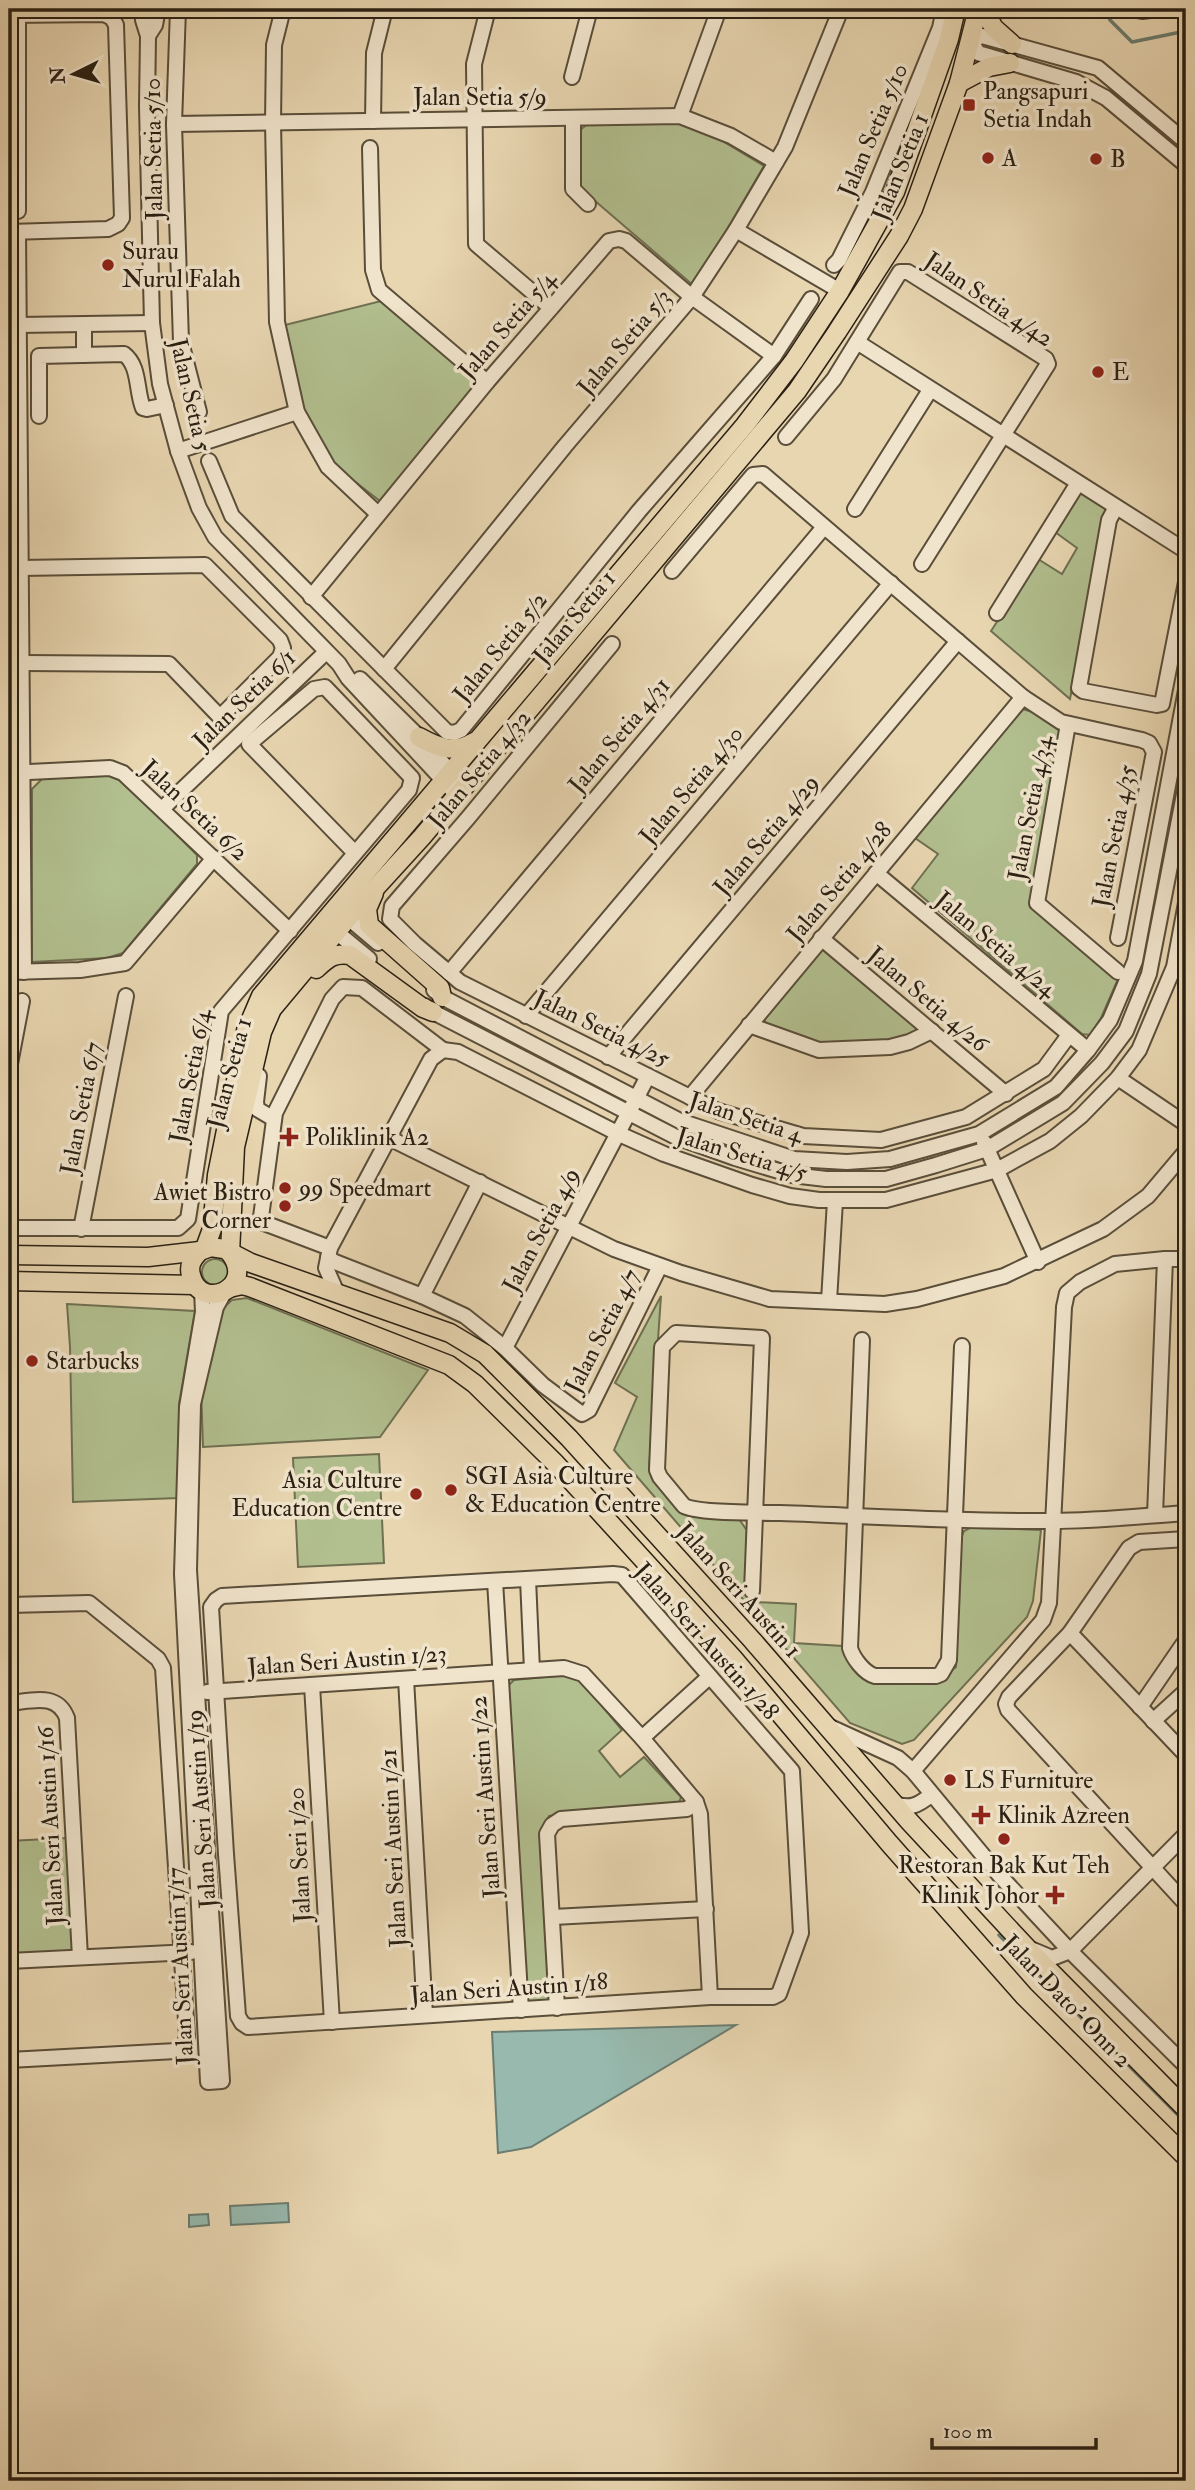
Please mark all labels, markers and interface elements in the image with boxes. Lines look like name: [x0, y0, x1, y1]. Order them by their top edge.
north arrow: [38, 38, 108, 108]
street label: Jalan Setia 5/10: [831, 59, 916, 203]
text: N: [45, 65, 71, 86]
place label: Pangsapuri Setia Indah: [983, 76, 1092, 135]
street label: Jalan Setia 5/10: [137, 78, 170, 221]
street label: Jalan Setia 5/9: [412, 82, 547, 113]
marker: Pangsapuri Setia Indah: [961, 97, 977, 113]
street label: Jalan Setia 1: [864, 109, 936, 227]
place label: A: [1001, 143, 1017, 174]
place label: B: [1110, 144, 1126, 175]
marker: A: [980, 150, 996, 166]
marker: B: [1088, 151, 1104, 167]
place label: Surau Nurul Falah: [122, 236, 241, 295]
street label: Jalan Setia 4/42: [917, 244, 1059, 354]
marker: Surau Nurul Falah: [100, 257, 116, 273]
street label: Jalan Setia 5/4: [451, 264, 564, 387]
street label: Jalan Setia 5/3: [570, 282, 678, 403]
street label: Jalan Setia 5: [162, 334, 219, 455]
place label: E: [1112, 357, 1129, 388]
marker: E: [1090, 364, 1106, 380]
street label: Jalan Setia 1: [525, 564, 623, 672]
street label: Jalan Setia 5/2: [446, 586, 554, 710]
street label: Jalan Setia 6/1: [185, 642, 303, 757]
street label: Jalan Setia 4/31: [561, 671, 677, 801]
street label: Jalan Setia 4/32: [420, 703, 538, 836]
street label: Jalan Setia 4/30: [632, 719, 750, 852]
street label: Jalan Setia 4/34: [1001, 732, 1060, 884]
street label: Jalan Setia 6/2: [134, 752, 255, 868]
street label: Jalan Setia 4/35: [1085, 762, 1144, 911]
street label: Jalan Setia 4/29: [706, 768, 826, 903]
street label: Jalan Setia 4/28: [779, 816, 899, 950]
street label: Jalan Setia 4/24: [928, 884, 1064, 1005]
street label: Jalan Setia 4/26: [860, 939, 996, 1060]
street label: Jalan Setia 4/25: [528, 982, 675, 1075]
street label: Jalan Setia 6/4: [162, 1006, 219, 1147]
street label: Jalan Setia 1: [200, 1014, 259, 1133]
street label: Jalan Setia 6/7: [53, 1039, 110, 1178]
street label: Jalan Setia 4: [684, 1084, 808, 1151]
street label: Jalan Setia 4/5: [672, 1120, 811, 1189]
place label: Poliklinik A2: [305, 1122, 429, 1153]
marker: Poliklinik A2: [279, 1127, 299, 1147]
street label: Jalan Setia 4/9: [495, 1162, 587, 1299]
place label: 99 Speedmart: [297, 1173, 431, 1204]
place label: Awiet Bistro Corner: [153, 1177, 271, 1236]
marker: 99 Speedmart: [277, 1180, 293, 1196]
marker: Awiet Bistro Corner: [277, 1198, 293, 1214]
street label: Jalan Setia 4/7: [557, 1264, 647, 1400]
place label: Starbucks: [46, 1346, 139, 1377]
marker: Starbucks: [24, 1353, 40, 1369]
place label: SGI Asia Culture & Education Centre: [465, 1461, 661, 1520]
place label: Asia Culture Education Centre: [231, 1465, 402, 1524]
marker: SGI Asia Culture & Education Centre: [443, 1482, 459, 1498]
marker: Asia Culture Education Centre: [408, 1486, 424, 1502]
street label: Jalan Seri Austin 1: [669, 1515, 808, 1665]
street label: Jalan Seri Austin 1/28: [627, 1555, 786, 1727]
street label: Jalan Seri Austin 1/23: [245, 1638, 448, 1683]
street label: Jalan Seri Austin 1/22: [463, 1695, 508, 1900]
street label: Jalan Seri Austin 1/19: [179, 1709, 224, 1910]
street label: Jalan Seri Austin 1/16: [30, 1724, 71, 1927]
street label: Jalan Seri Austin 1/21: [373, 1748, 414, 1949]
place label: LS Furniture: [964, 1765, 1093, 1796]
marker: LS Furniture: [942, 1772, 958, 1788]
street label: Jalan Seri 1/20: [280, 1786, 319, 1924]
place label: Klinik Azreen: [997, 1800, 1130, 1831]
marker: Klinik Azreen: [971, 1805, 991, 1825]
marker: Restoran Bak Kut Teh: [996, 1831, 1012, 1847]
place label: Restoran Bak Kut Teh: [898, 1850, 1110, 1881]
street label: Jalan Seri Austin 1/17: [160, 1866, 201, 2067]
place label: Klinik Johor: [921, 1880, 1039, 1911]
marker: Klinik Johor: [1045, 1885, 1065, 1905]
street label: Jalan Dato' Onn 2: [994, 1927, 1138, 2075]
street label: Jalan Seri Austin 1/18: [408, 1966, 609, 2011]
scale bar: [932, 2406, 1097, 2450]
text: 100 m: [943, 2418, 993, 2445]

